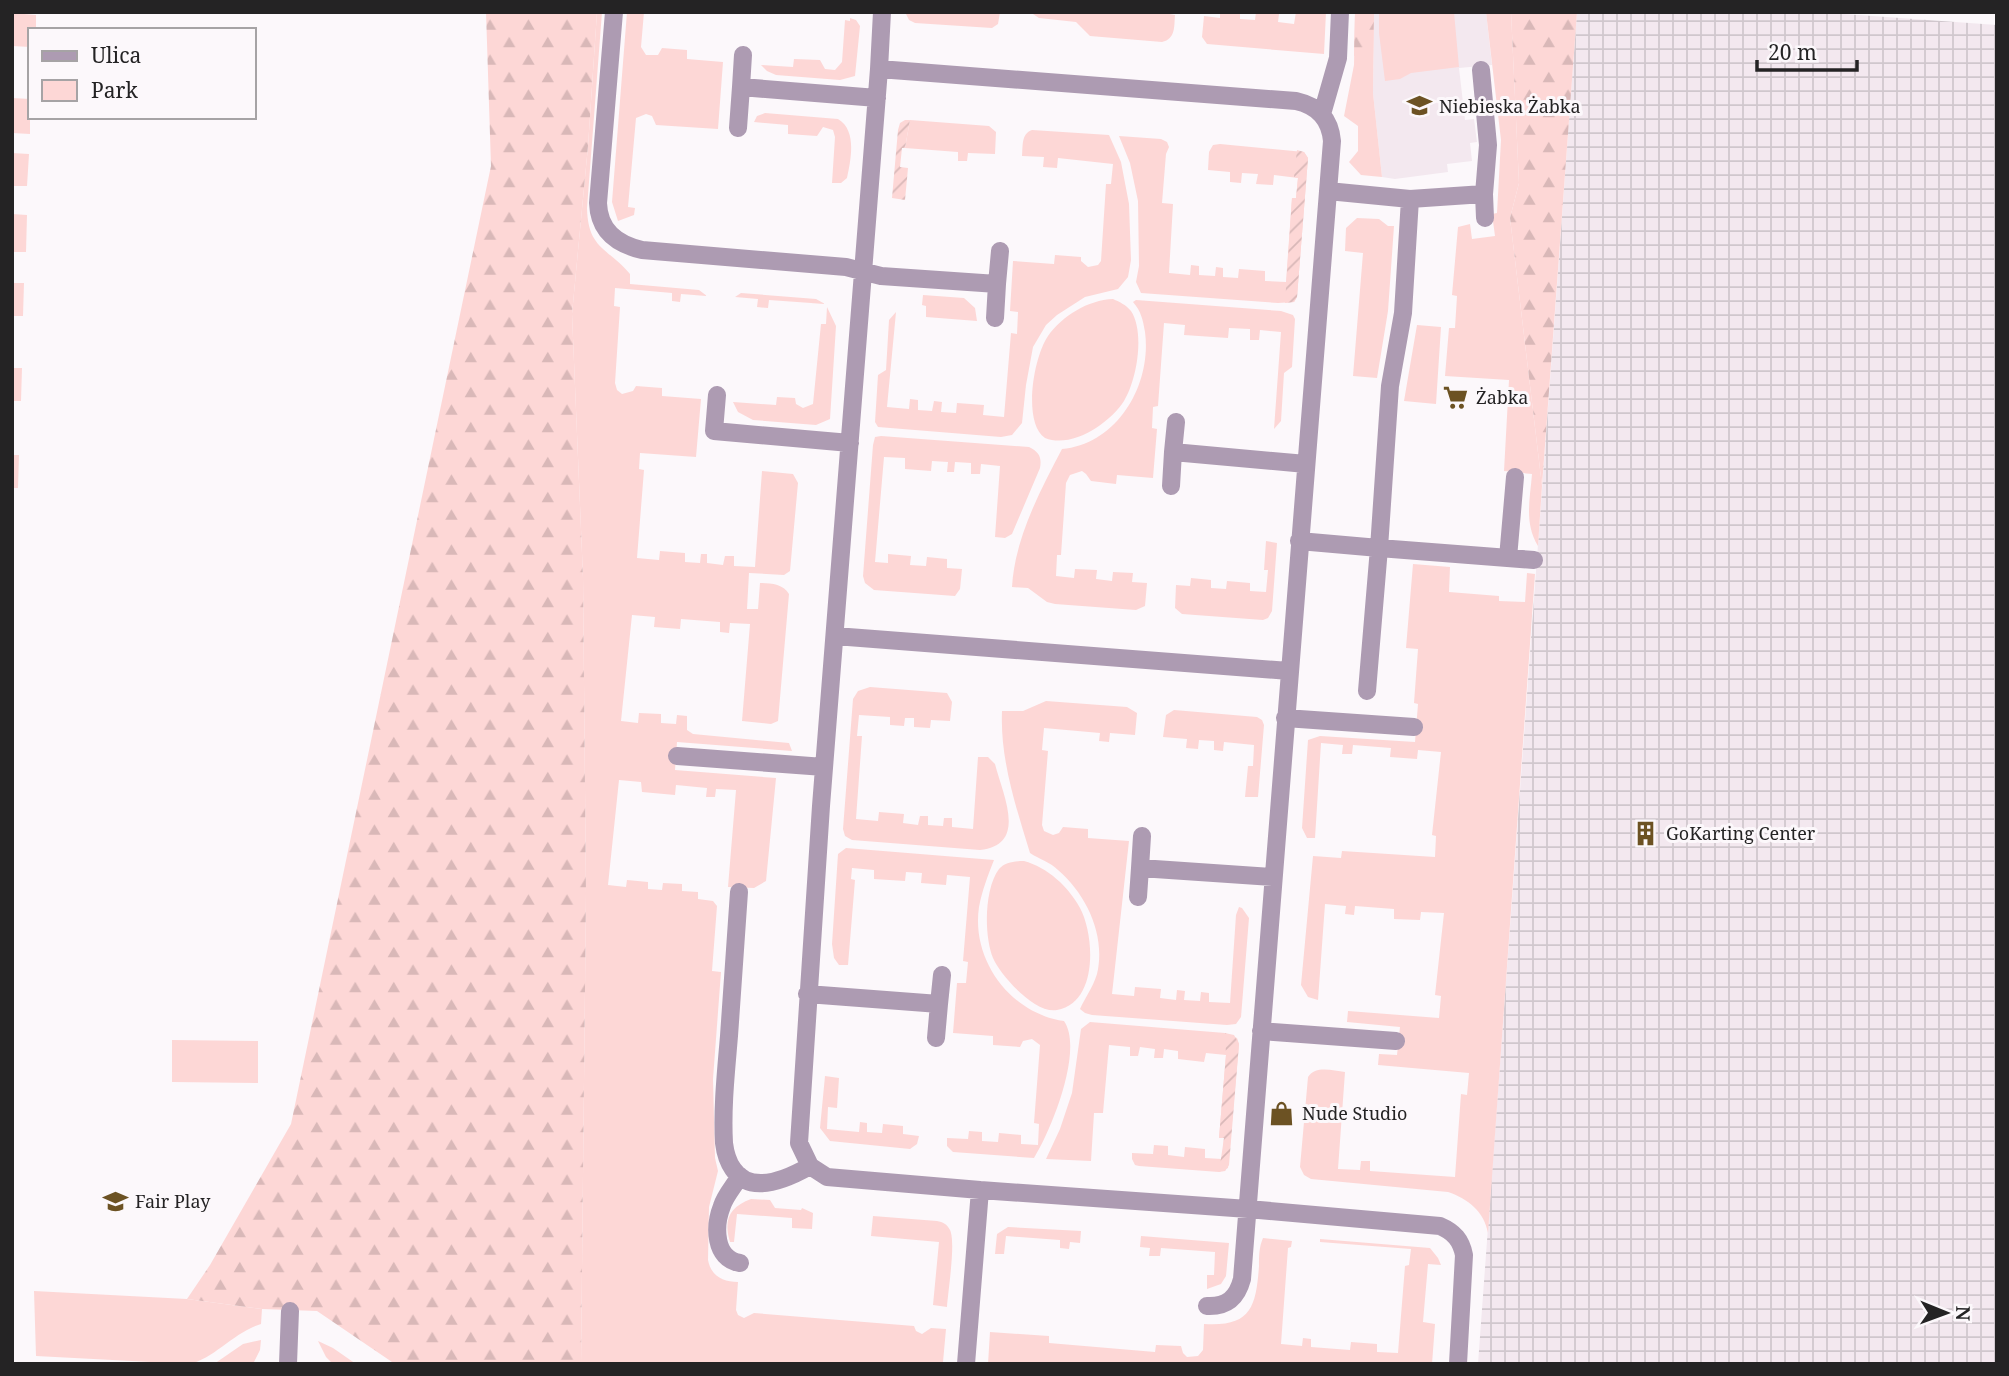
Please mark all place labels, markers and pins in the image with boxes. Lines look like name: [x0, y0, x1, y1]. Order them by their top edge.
school or university icon: Niebieska Żabka: [1405, 92, 1433, 120]
place label: Niebieska Żabka: [1439, 94, 1581, 118]
supermarket icon: Żabka: [1442, 383, 1470, 411]
place label: Żabka: [1476, 385, 1529, 409]
building icon: GoKarting Center: [1632, 819, 1660, 847]
place label: GoKarting Center: [1666, 821, 1816, 845]
shop icon: Nude Studio: [1268, 1099, 1296, 1127]
place label: Nude Studio: [1302, 1101, 1407, 1125]
school or university icon: Fair Play: [101, 1187, 129, 1215]
place label: Fair Play: [135, 1189, 211, 1213]

